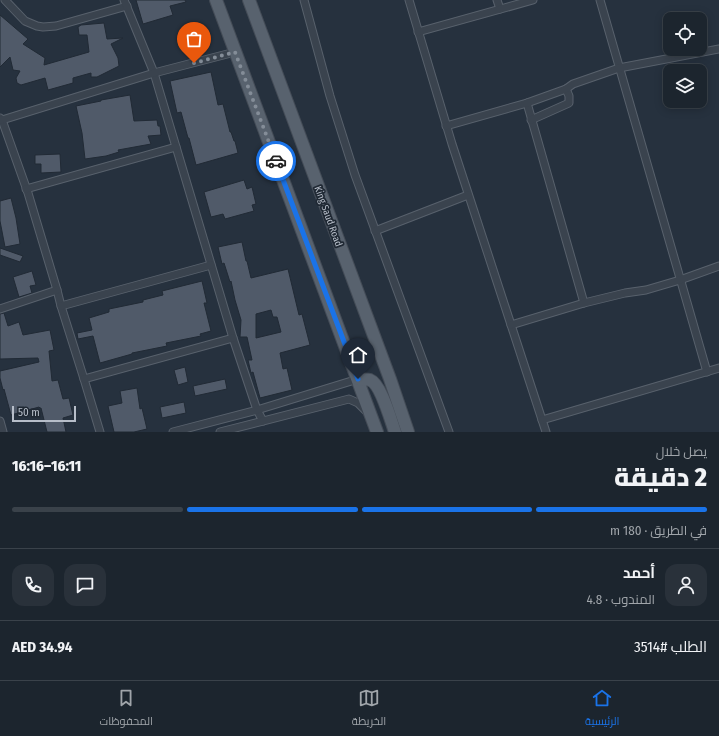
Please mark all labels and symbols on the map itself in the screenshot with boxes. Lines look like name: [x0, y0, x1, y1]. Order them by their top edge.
pin: [177, 22, 211, 63]
courier: [256, 141, 296, 181]
street label: King Saud Road: [312, 184, 345, 248]
pin: [341, 338, 375, 379]
scale bar: [12, 404, 76, 423]

